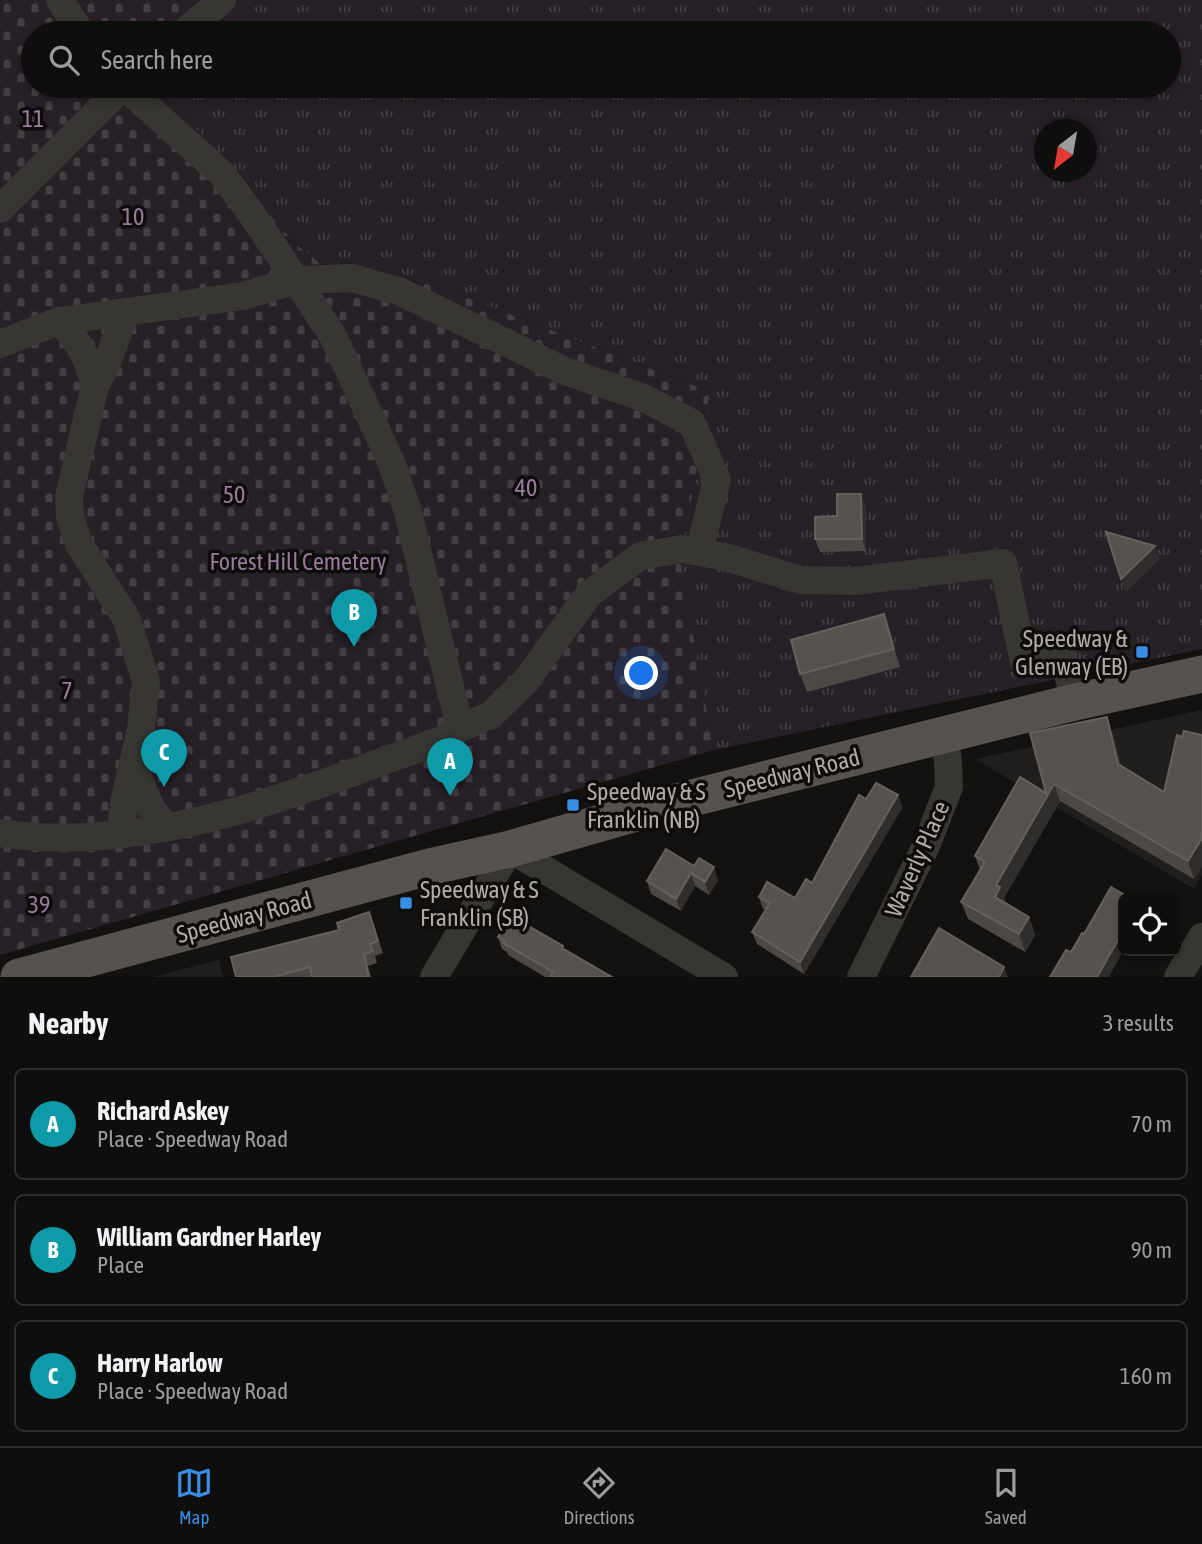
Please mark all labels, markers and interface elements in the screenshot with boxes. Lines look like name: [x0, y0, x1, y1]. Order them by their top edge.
search box: [21, 21, 1181, 98]
icon: search: [45, 41, 83, 79]
text: Search here: [101, 45, 213, 75]
park label: 11: [22, 105, 44, 132]
north arrow: [1034, 119, 1097, 182]
park label: 10: [122, 203, 144, 230]
park label: 40: [515, 474, 537, 501]
park label: 50: [223, 481, 245, 508]
park label: Forest Hill Cemetery: [210, 548, 387, 575]
pin: B: [331, 589, 377, 647]
place label: Speedway & Glenway (EB): [1015, 625, 1129, 680]
marker: Speedway & Glenway (EB): [1134, 644, 1150, 660]
your location: [624, 656, 658, 690]
park label: 7: [61, 677, 73, 704]
pin: C: [141, 729, 187, 787]
pin: A: [427, 738, 473, 796]
street label: Speedway Road: [721, 743, 863, 803]
place label: Speedway & S Franklin (NB): [587, 778, 706, 833]
marker: Speedway & S Franklin (NB): [565, 797, 581, 813]
street label: Waverly Place: [879, 797, 955, 921]
place label: Speedway & S Franklin (SB): [420, 876, 539, 931]
street label: Speedway Road: [174, 886, 314, 948]
park label: 39: [28, 891, 50, 918]
map controls: [1118, 893, 1181, 956]
button: locate: [1118, 893, 1181, 956]
marker: Speedway & S Franklin (SB): [398, 895, 414, 911]
text: Nearby: [28, 1006, 108, 1040]
text: 3 results: [1103, 1010, 1174, 1036]
text: Richard Askey: [97, 1096, 229, 1126]
text: A: [47, 1111, 59, 1137]
text: 70 m: [1131, 1111, 1172, 1137]
text: Place · Speedway Road: [97, 1126, 288, 1152]
text: William Gardner Harley: [97, 1222, 321, 1252]
text: B: [48, 1237, 58, 1263]
text: 90 m: [1131, 1237, 1172, 1263]
text: Place: [97, 1252, 144, 1278]
text: Harry Harlow: [97, 1348, 223, 1378]
text: C: [48, 1363, 58, 1389]
text: 160 m: [1120, 1363, 1172, 1389]
text: Place · Speedway Road: [97, 1378, 288, 1404]
tab: Map: [175, 1464, 213, 1528]
tab: Directions: [564, 1464, 634, 1528]
tab: Saved: [985, 1464, 1027, 1528]

